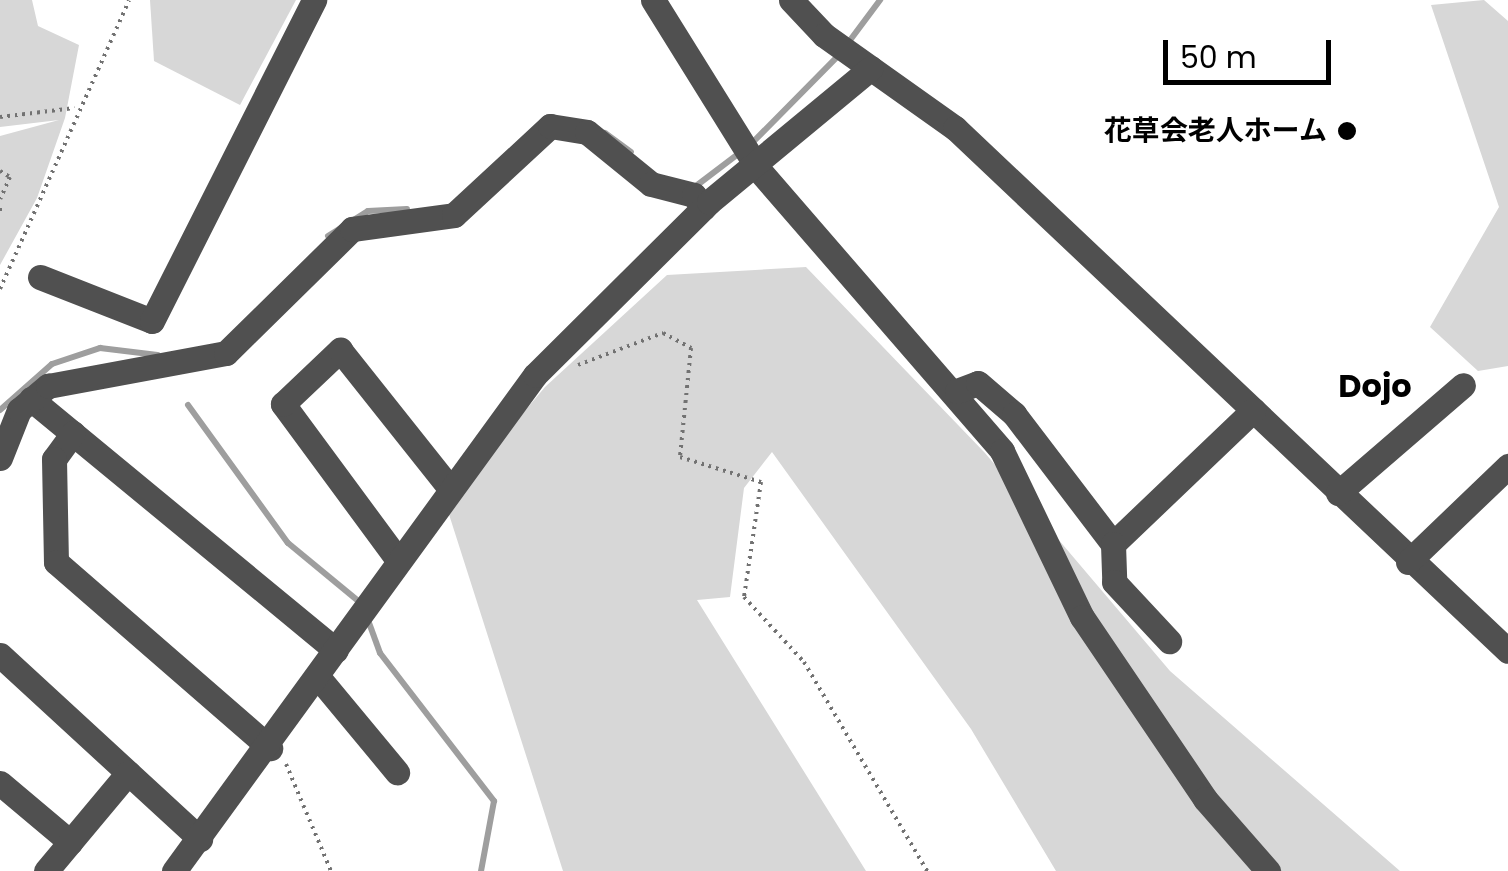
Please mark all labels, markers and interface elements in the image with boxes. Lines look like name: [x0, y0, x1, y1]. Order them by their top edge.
scale bar: [1168, 20, 1336, 82]
text: 50 m: [1180, 36, 1257, 79]
place label: 花草会老人ホーム: [1103, 114, 1327, 148]
marker: 花草会老人ホーム: [1336, 120, 1358, 142]
district label: Dojo: [1338, 367, 1412, 405]

